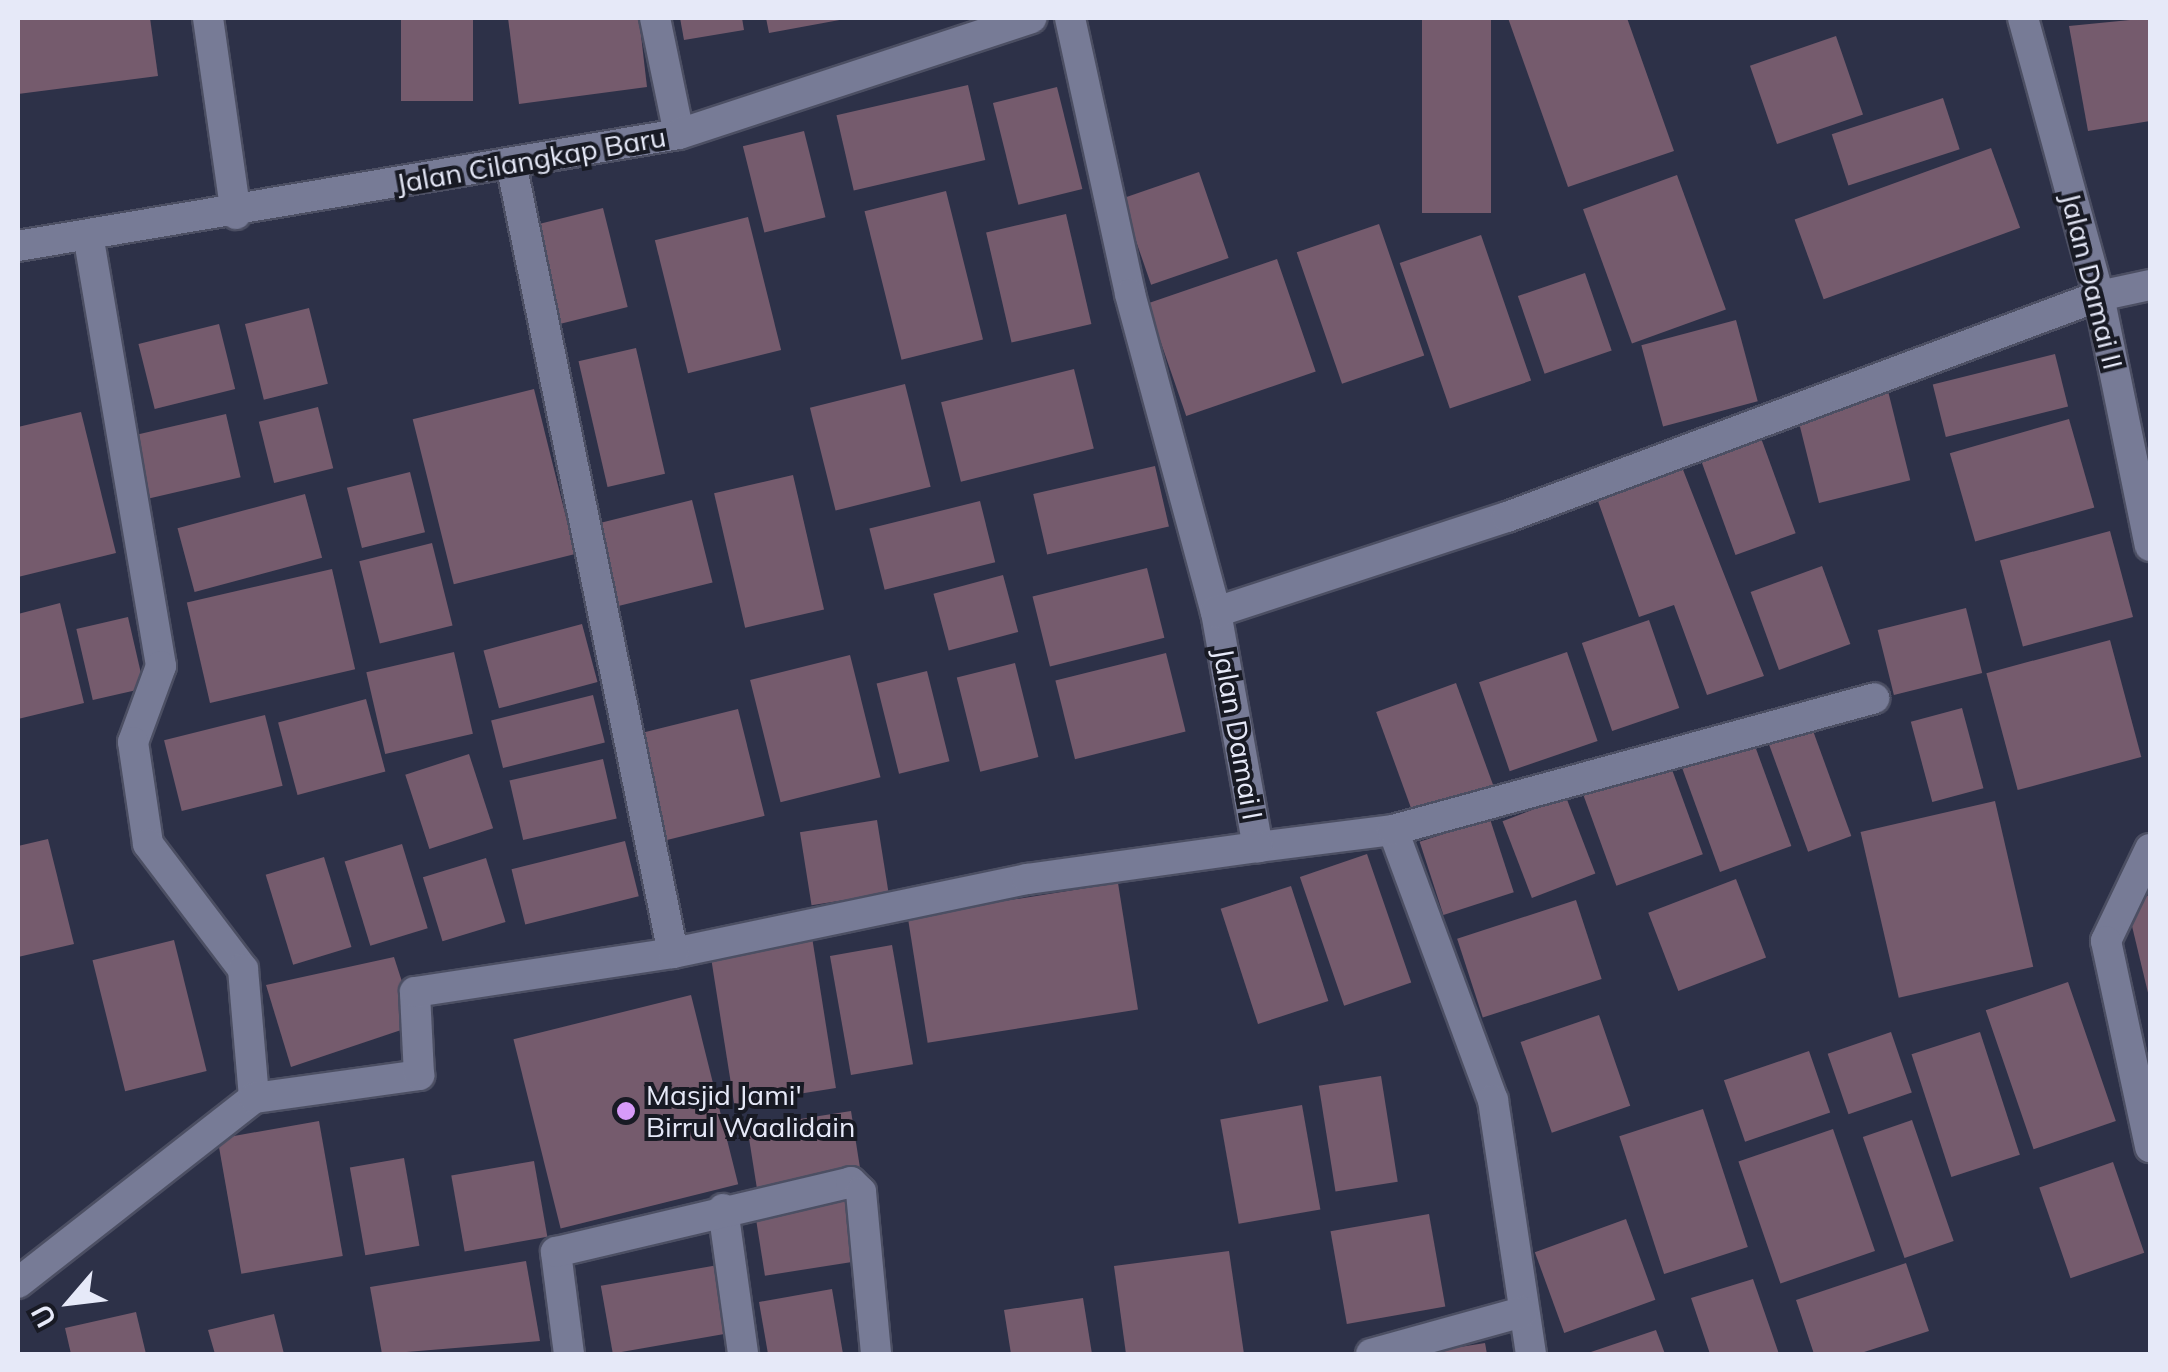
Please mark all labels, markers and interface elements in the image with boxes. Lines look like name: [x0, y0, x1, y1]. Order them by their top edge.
street label: Jalan Cilangkap Baru: [394, 120, 668, 200]
street label: Jalan Damai II: [2054, 189, 2130, 373]
street label: Jalan Damai I: [1206, 646, 1270, 822]
place label: Masjid Jami' Birrul Waalidain: [646, 1078, 855, 1144]
marker: Masjid Jami' Birrul Waalidain: [615, 1100, 637, 1122]
north arrow: [20, 1252, 120, 1352]
text: U: [23, 1299, 63, 1334]

